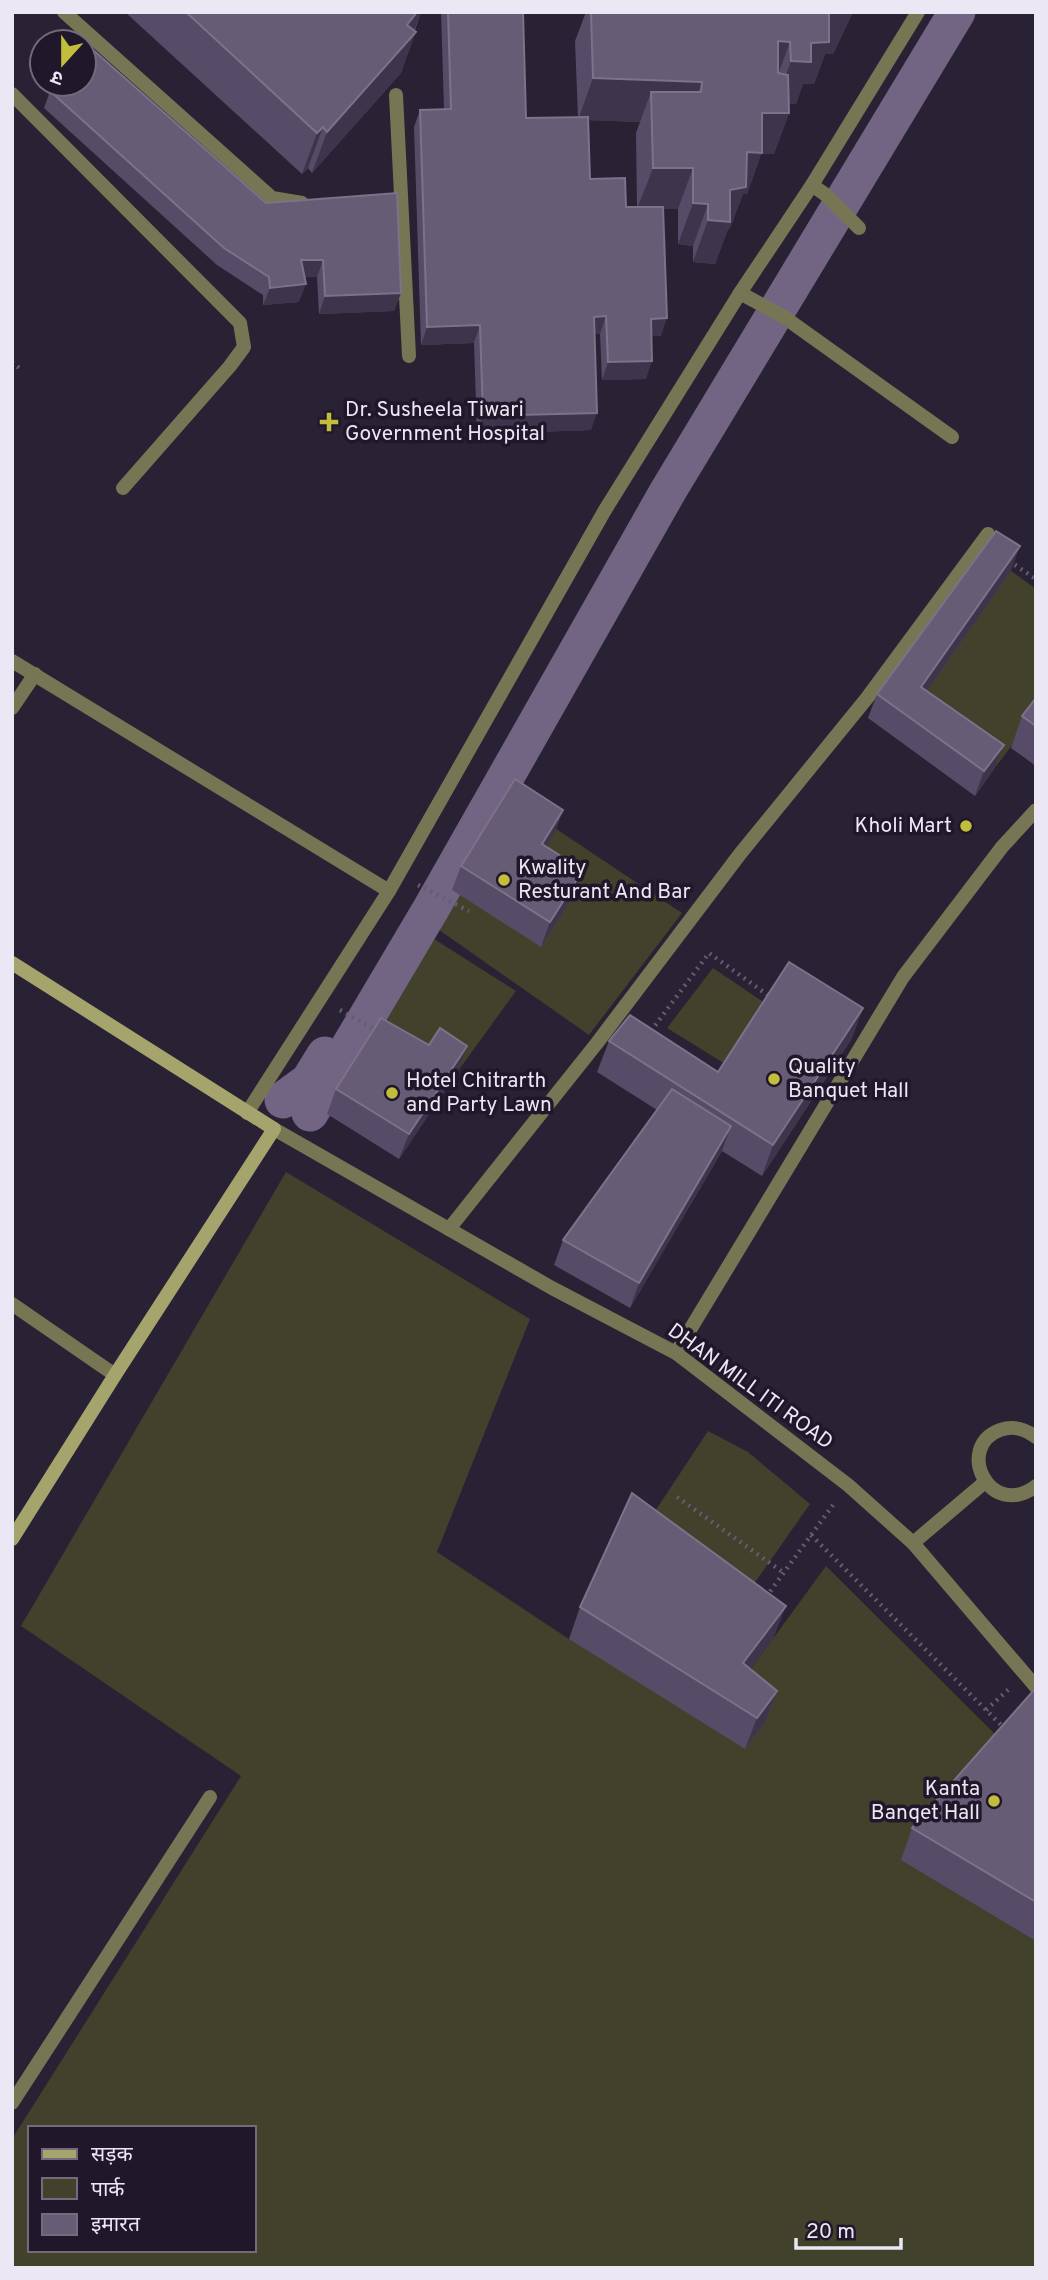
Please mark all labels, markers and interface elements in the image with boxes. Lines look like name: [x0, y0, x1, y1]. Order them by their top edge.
north arrow: [28, 28, 98, 98]
text: उ: [47, 63, 67, 90]
place label: Dr. Susheela Tiwari Government Hospital: [345, 397, 545, 448]
marker: Dr. Susheela Tiwari Government Hospital: [319, 412, 339, 432]
place label: Kholi Mart: [855, 813, 952, 840]
marker: Kholi Mart: [958, 818, 974, 834]
place label: Kwality Resturant And Bar: [518, 855, 691, 906]
marker: Kwality Resturant And Bar: [496, 872, 512, 888]
place label: Quality Banquet Hall: [788, 1054, 909, 1105]
place label: Hotel Chitrarth and Party Lawn: [406, 1068, 552, 1119]
marker: Quality Banquet Hall: [766, 1071, 782, 1087]
marker: Hotel Chitrarth and Party Lawn: [384, 1085, 400, 1101]
street label: DHAN MILL ITI ROAD: [662, 1318, 838, 1456]
place label: Kanta Banqet Hall: [871, 1776, 980, 1827]
marker: Kanta Banqet Hall: [986, 1793, 1002, 1809]
legend: [28, 2126, 256, 2252]
text: सड़क: [91, 2142, 133, 2169]
text: पार्क: [91, 2177, 125, 2204]
scale bar: [796, 2206, 901, 2250]
text: इमारत: [91, 2212, 141, 2239]
text: 20 m: [806, 2219, 855, 2246]

